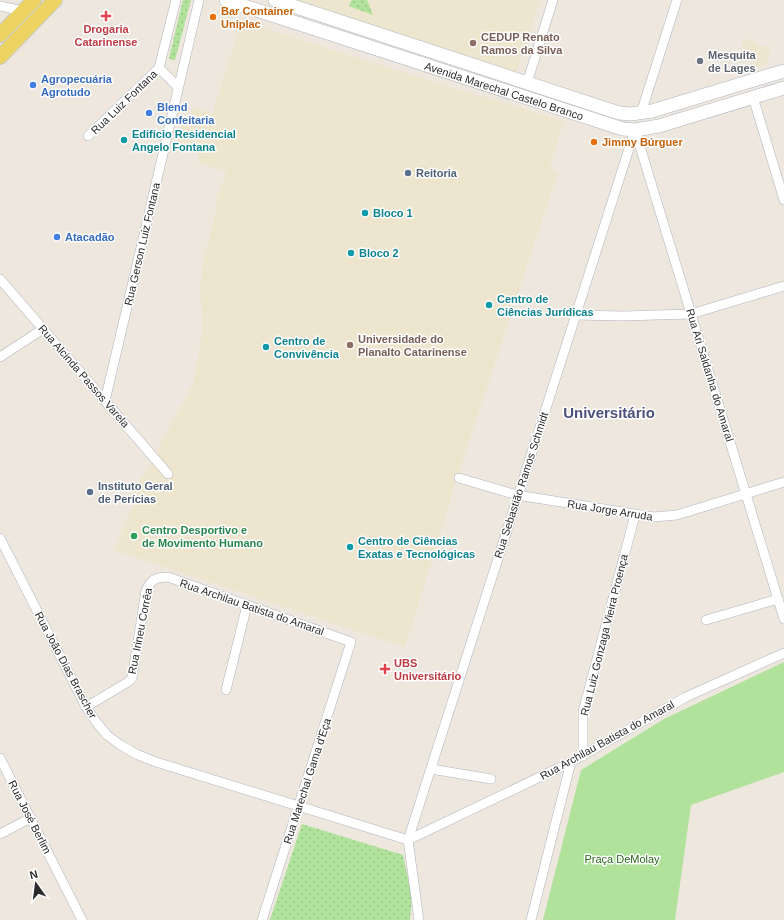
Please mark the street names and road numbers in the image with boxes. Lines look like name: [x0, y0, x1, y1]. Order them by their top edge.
street label: Avenida Marechal Castelo Branco: [423, 60, 585, 122]
street label: Rua Luiz Fontana: [89, 67, 160, 136]
street label: Rua Gerson Luiz Fontana: [122, 180, 162, 307]
street label: Rua Ari Saldanha do Amaral: [684, 307, 736, 443]
street label: Rua Alcinda Passos Varela: [36, 322, 132, 430]
street label: Rua Sebastião Ramos Schmidt: [492, 410, 550, 560]
street label: Rua Jorge Arruda: [566, 497, 654, 523]
street label: Rua Luiz Gonzaga Vieira Proença: [578, 552, 630, 717]
street label: Rua Archilau Batista do Amaral: [178, 577, 326, 637]
street label: Rua Irineu Corrêa: [126, 586, 154, 675]
street label: Rua João Dias Brascher: [33, 610, 99, 721]
street label: Rua Archilau Batista do Amaral: [538, 698, 676, 782]
street label: Rua Marechal Gama d'Eça: [281, 716, 333, 845]
street label: Rua José Berlim: [6, 778, 54, 856]

